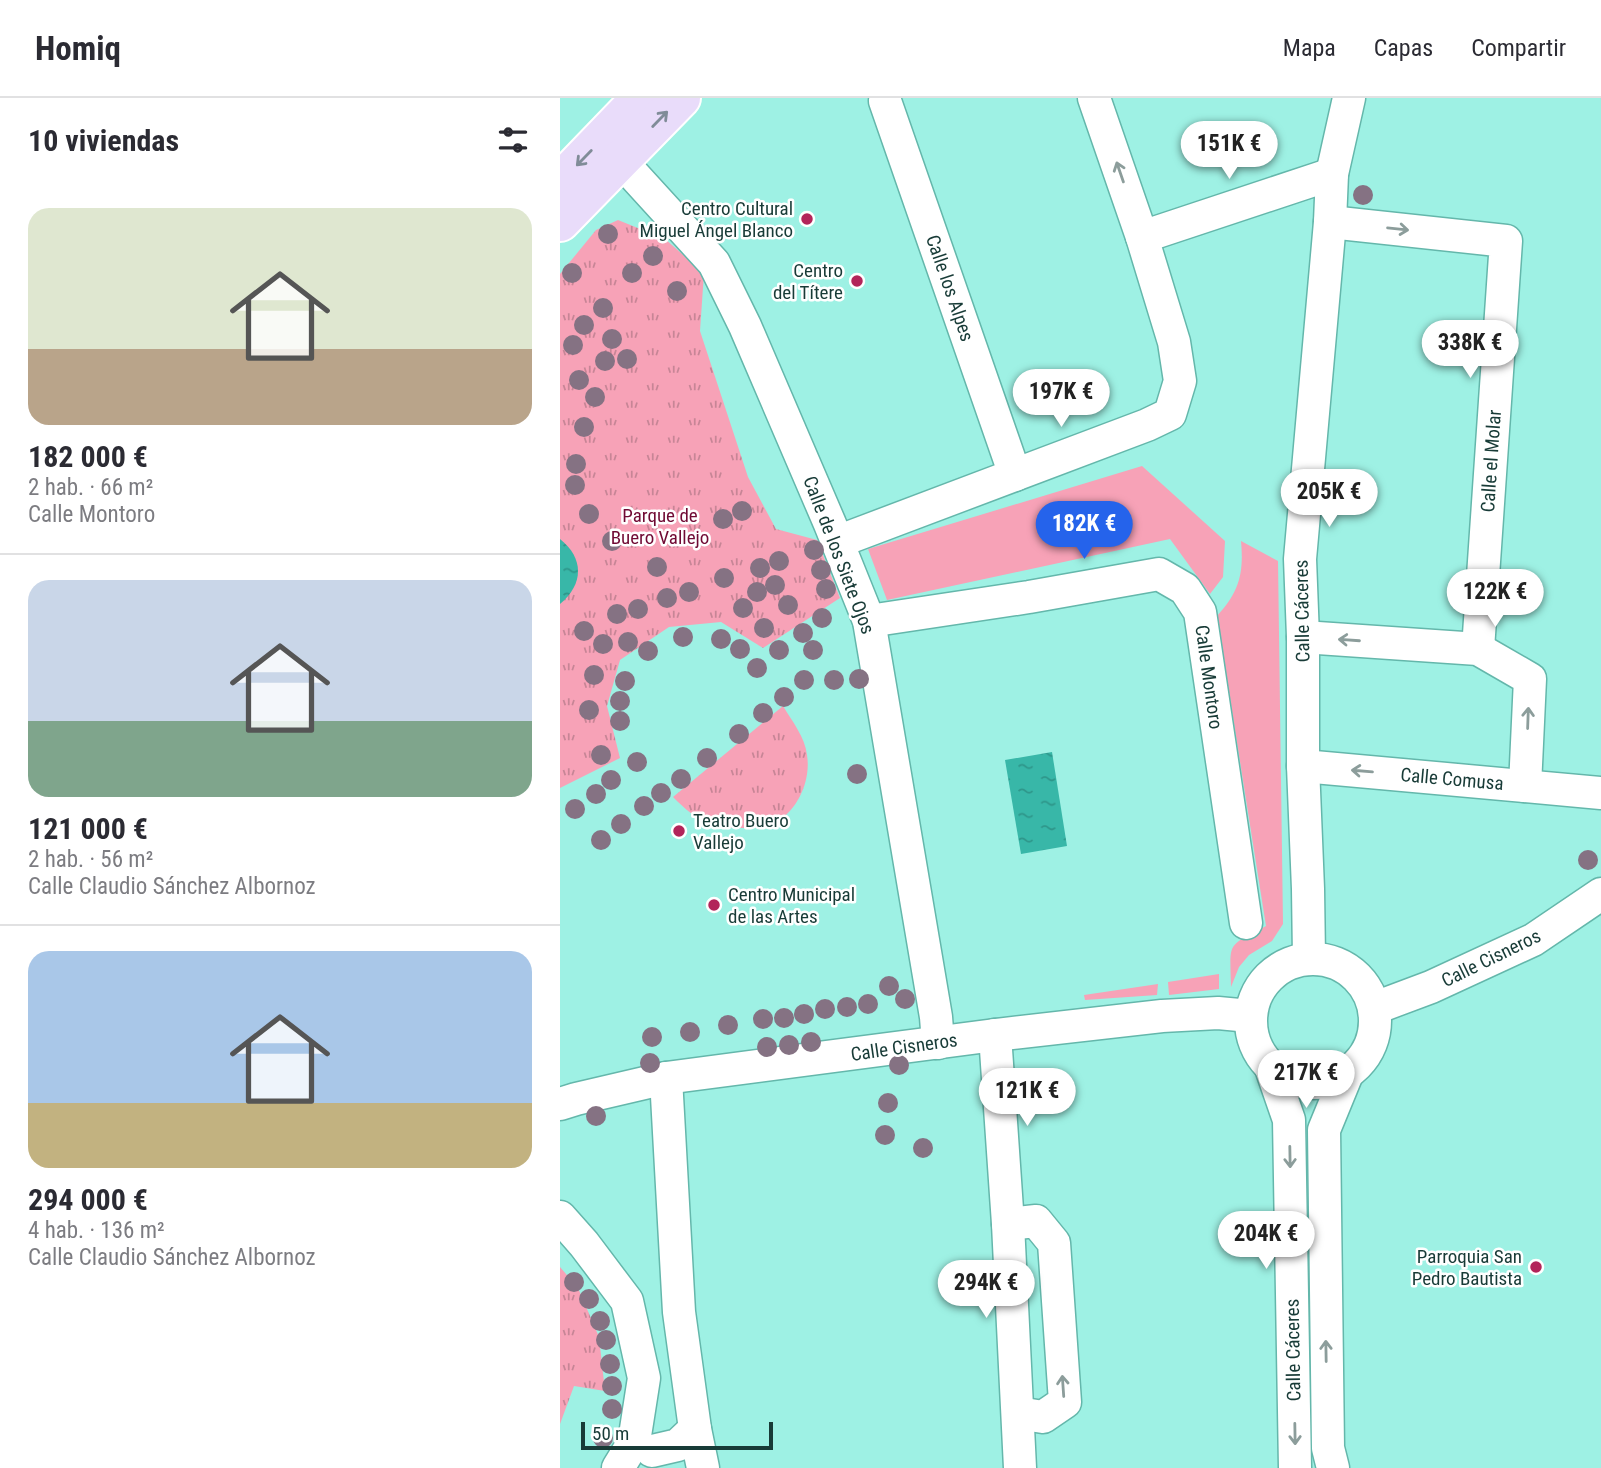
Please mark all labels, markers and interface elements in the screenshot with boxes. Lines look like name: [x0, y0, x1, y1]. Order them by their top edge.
text: Homiq: [35, 29, 121, 68]
text: Mapa: [1283, 34, 1336, 62]
text: Capas: [1374, 34, 1433, 62]
text: Compartir: [1471, 34, 1566, 62]
one-way arrow: [652, 111, 669, 128]
icon: filters: [494, 121, 532, 159]
pin: 151K €: [1172, 122, 1286, 181]
text: 10 viviendas: [28, 123, 179, 158]
text: 151K €: [1197, 130, 1261, 157]
one-way arrow: [575, 149, 592, 166]
one-way arrow: [1113, 162, 1125, 184]
place label: Centro Cultural Miguel Ángel Blanco: [640, 197, 793, 242]
marker: Centro Cultural Miguel Ángel Blanco: [799, 211, 815, 227]
one-way arrow: [1386, 223, 1409, 236]
street label: Calle los Alpes: [921, 232, 979, 344]
icon: home: [217, 253, 343, 379]
place label: Centro del Títere: [773, 259, 843, 304]
marker: Centro del Títere: [849, 273, 865, 289]
pin: 338K €: [1413, 320, 1527, 380]
text: 338K €: [1438, 329, 1502, 356]
pin: 197K €: [1004, 370, 1118, 429]
text: 197K €: [1029, 378, 1093, 405]
street label: Calle el Molar: [1476, 409, 1506, 513]
text: 182 000 €: [28, 439, 148, 474]
pin: 205K €: [1272, 470, 1386, 529]
street label: Calle de los Siete Ojos: [798, 473, 880, 637]
text: 2 hab. · 66 m²: [28, 474, 153, 501]
text: 205K €: [1297, 478, 1361, 505]
text: Calle Montoro: [28, 501, 155, 528]
pin: 182K €: [1027, 502, 1141, 561]
park label: Parque de Buero Vallejo: [611, 504, 709, 549]
text: 182K €: [1052, 510, 1116, 537]
street label: Calle Cáceres: [1290, 560, 1314, 662]
pin: 122K €: [1438, 570, 1552, 629]
text: 122K €: [1463, 578, 1527, 605]
street label: Calle Montoro: [1190, 623, 1228, 731]
icon: home: [217, 625, 343, 751]
one-way arrow: [1339, 633, 1361, 646]
one-way arrow: [1522, 706, 1535, 729]
street label: Calle Comusa: [1399, 763, 1505, 795]
one-way arrow: [1351, 764, 1374, 777]
place label: Teatro Buero Vallejo: [693, 809, 789, 854]
text: 121 000 €: [28, 811, 148, 846]
marker: Teatro Buero Vallejo: [671, 823, 687, 839]
text: 2 hab. · 56 m²: [28, 846, 153, 873]
text: Calle Claudio Sánchez Albornoz: [28, 873, 316, 900]
place label: Centro Municipal de las Artes: [728, 883, 855, 928]
marker: Centro Municipal de las Artes: [706, 897, 722, 913]
street label: Calle Cisneros: [1438, 924, 1544, 992]
icon: home: [217, 996, 343, 1122]
street label: Calle Cisneros: [849, 1028, 959, 1066]
pin: 217K €: [1249, 1051, 1363, 1110]
text: 217K €: [1274, 1059, 1338, 1086]
pin: 121K €: [970, 1068, 1084, 1128]
text: 121K €: [995, 1077, 1059, 1104]
one-way arrow: [1283, 1146, 1296, 1169]
text: 294 000 €: [28, 1182, 148, 1217]
pin: 204K €: [1209, 1212, 1323, 1271]
text: 4 hab. · 136 m²: [28, 1217, 165, 1244]
text: 204K €: [1234, 1220, 1298, 1247]
text: Calle Claudio Sánchez Albornoz: [28, 1244, 316, 1271]
place label: Parroquia San Pedro Bautista: [1412, 1245, 1522, 1290]
marker: Parroquia San Pedro Bautista: [1528, 1259, 1544, 1275]
pin: 294K €: [929, 1260, 1043, 1320]
text: 294K €: [954, 1269, 1018, 1296]
street label: Calle Cáceres: [1281, 1299, 1305, 1401]
one-way arrow: [1320, 1340, 1333, 1363]
one-way arrow: [1057, 1374, 1070, 1397]
scale bar: [581, 1419, 774, 1451]
text: 50 m: [592, 1422, 629, 1445]
one-way arrow: [1288, 1422, 1302, 1445]

